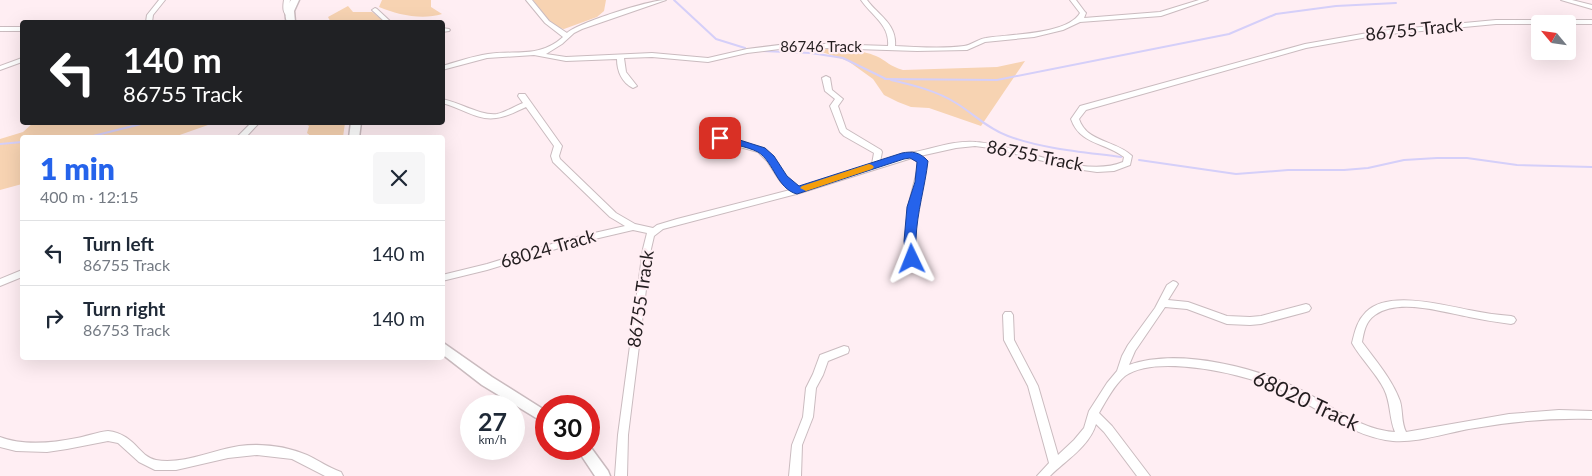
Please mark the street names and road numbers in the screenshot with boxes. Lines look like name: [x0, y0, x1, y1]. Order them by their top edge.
street label: 86755 Track: [1364, 13, 1465, 45]
street label: 86746 Track: [780, 37, 862, 55]
street label: 86755 Track: [985, 135, 1086, 175]
street label: 68024 Track: [498, 224, 599, 272]
street label: 86755 Track: [622, 248, 658, 349]
street label: 68020 Track: [1250, 364, 1364, 435]

